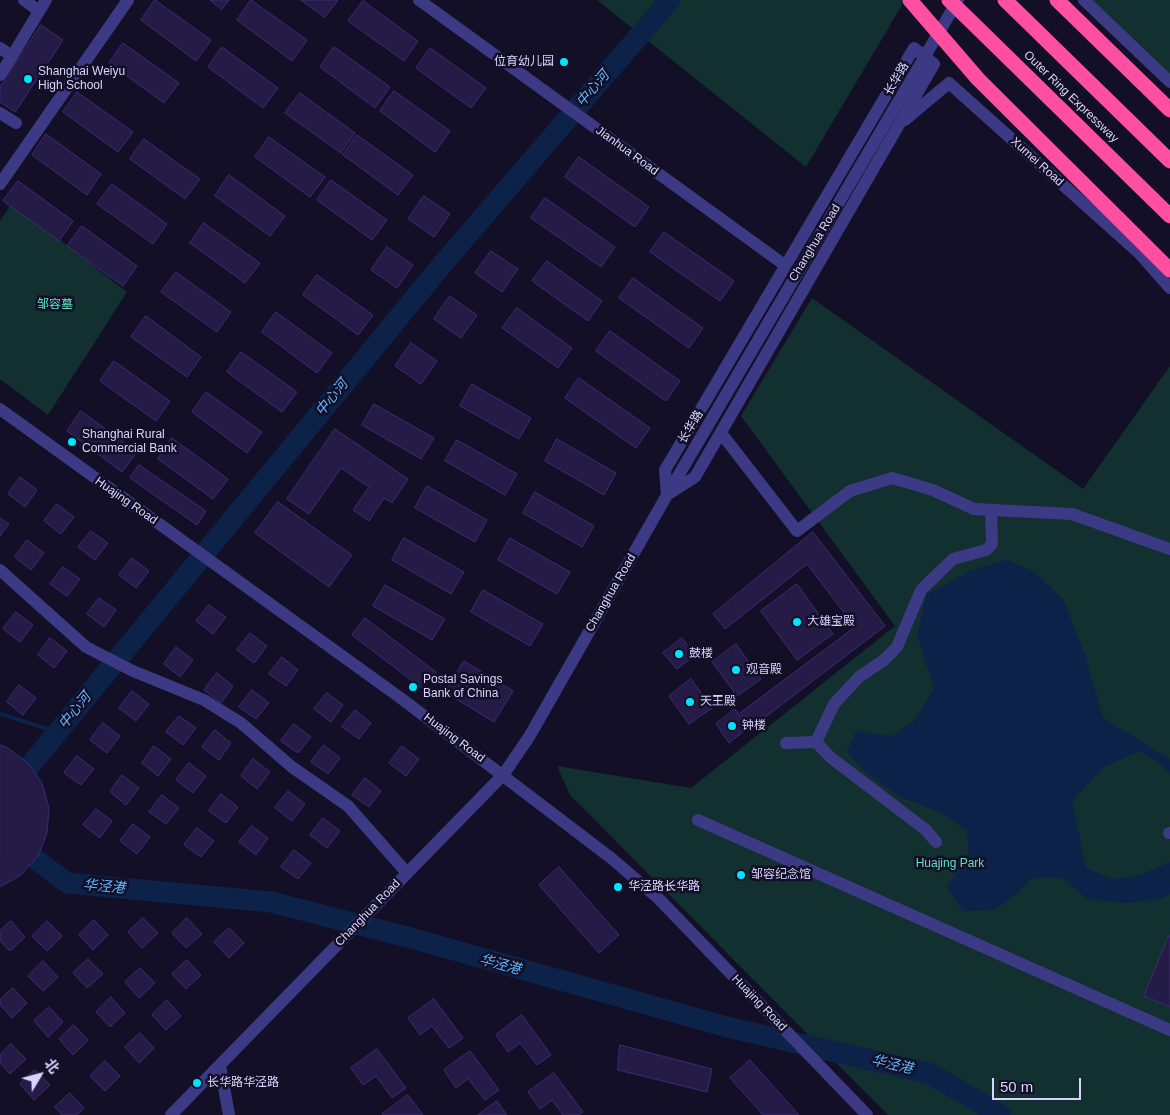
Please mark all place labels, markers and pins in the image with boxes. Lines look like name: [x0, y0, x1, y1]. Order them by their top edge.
place label: 位育幼儿园: [494, 55, 554, 69]
marker: 位育幼儿园: [558, 56, 570, 68]
place label: Shanghai Weiyu High School: [38, 65, 125, 93]
marker: Shanghai Weiyu High School: [22, 73, 34, 85]
place label: Shanghai Rural Commercial Bank: [82, 428, 177, 456]
marker: Shanghai Rural Commercial Bank: [66, 436, 78, 448]
place label: 大雄宝殿: [807, 615, 855, 629]
marker: 大雄宝殿: [791, 616, 803, 628]
place label: 鼓楼: [689, 647, 713, 661]
marker: 鼓楼: [673, 648, 685, 660]
place label: 观音殿: [746, 663, 782, 677]
marker: 观音殿: [730, 664, 742, 676]
place label: Postal Savings Bank of China: [423, 673, 502, 701]
marker: Postal Savings Bank of China: [407, 681, 419, 693]
place label: 天王殿: [700, 695, 736, 709]
marker: 天王殿: [684, 696, 696, 708]
place label: 钟楼: [742, 719, 766, 733]
marker: 钟楼: [726, 720, 738, 732]
place label: 邹容纪念馆: [751, 868, 811, 882]
marker: 邹容纪念馆: [735, 869, 747, 881]
place label: 华泾路长华路: [628, 880, 700, 894]
marker: 华泾路长华路: [612, 881, 624, 893]
place label: 长华路华泾路: [207, 1076, 279, 1090]
marker: 长华路华泾路: [191, 1077, 203, 1089]

